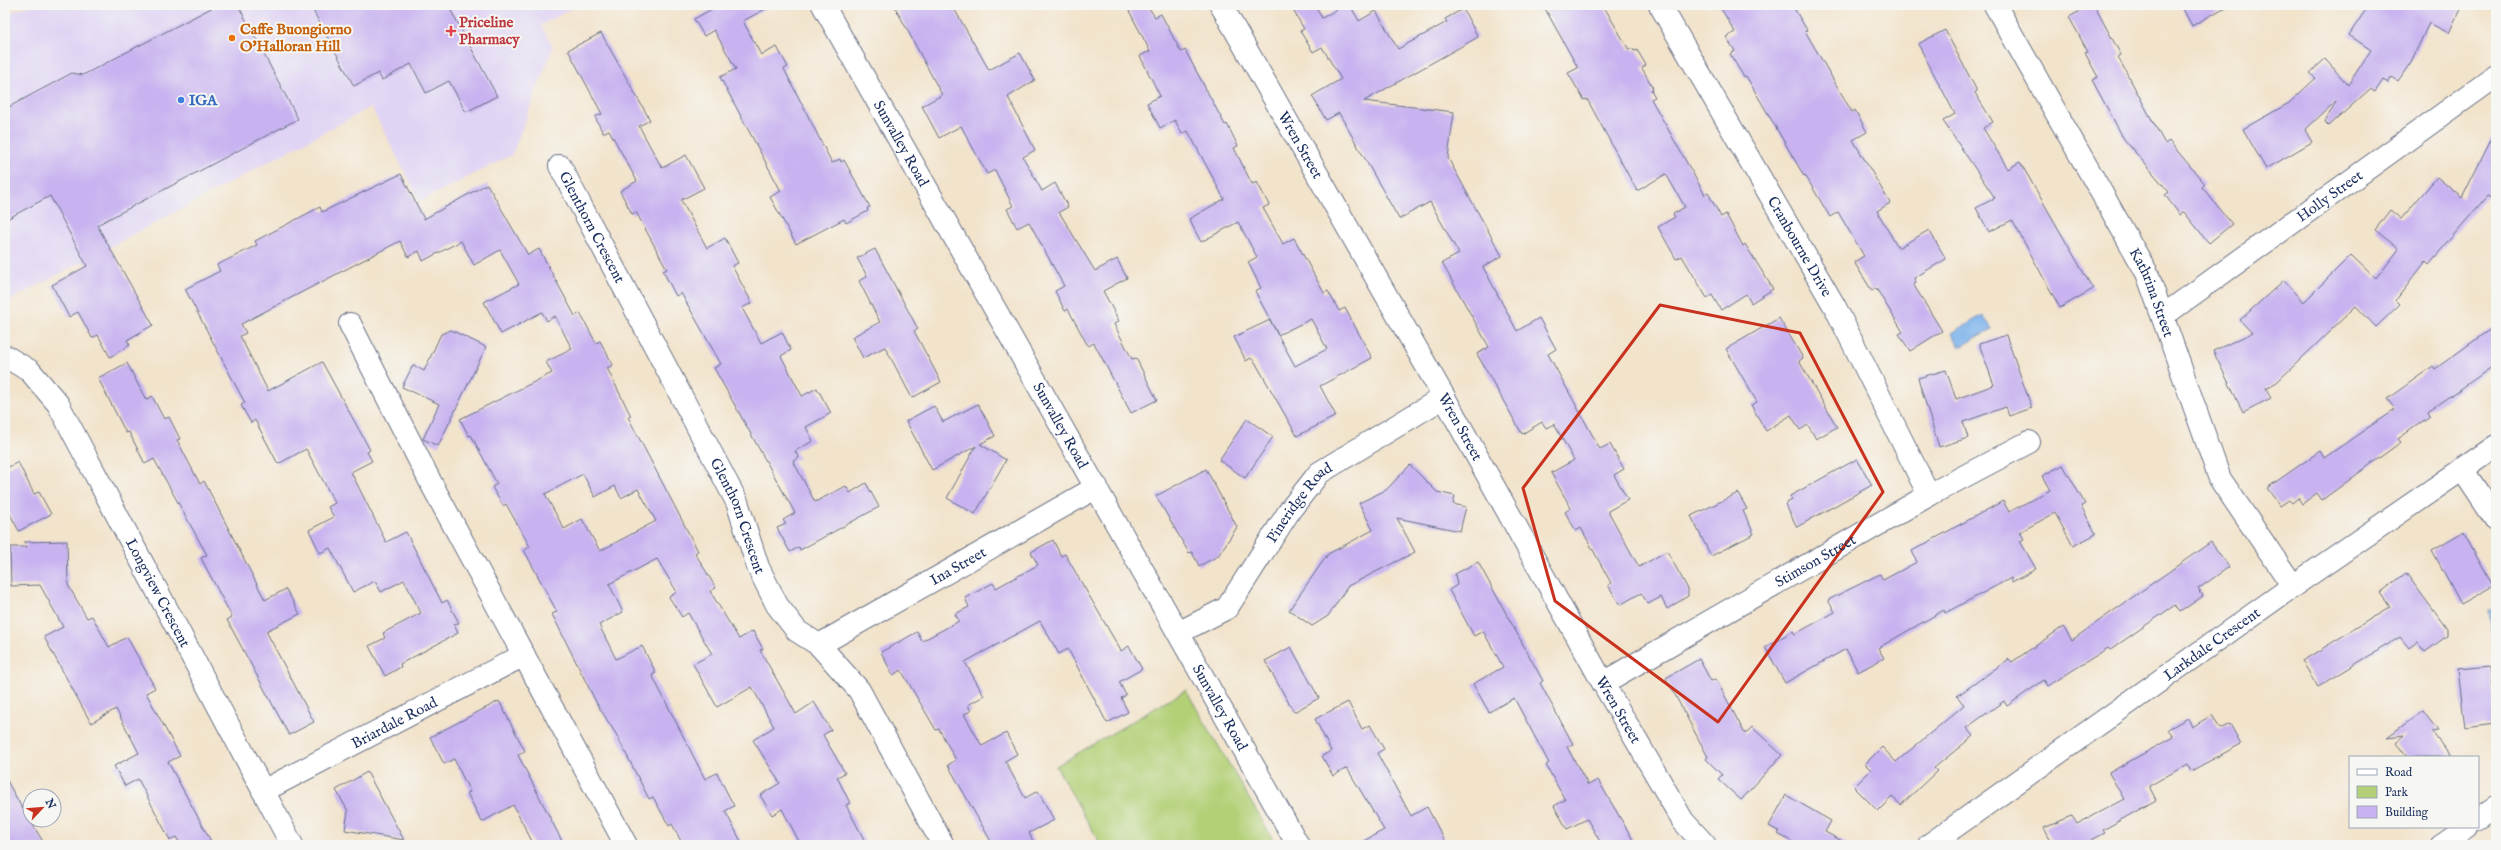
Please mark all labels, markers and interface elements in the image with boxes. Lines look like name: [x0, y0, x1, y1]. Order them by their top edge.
place label: Priceline Pharmacy: [459, 13, 520, 49]
place label: Caffe Buongiorno O'Halloran Hill: [240, 20, 352, 56]
marker: Priceline Pharmacy: [446, 26, 456, 36]
marker: Caffe Buongiorno O'Halloran Hill: [227, 33, 237, 43]
place label: IGA: [189, 91, 218, 110]
marker: IGA: [176, 95, 186, 105]
street label: Sunvalley Road: [869, 97, 933, 191]
street label: Wren Street: [1273, 108, 1327, 182]
street label: Holly Street: [2293, 166, 2367, 226]
street label: Glenthorn Crescent: [555, 168, 629, 286]
street label: Cranbourne Drive: [1763, 193, 1836, 300]
street label: Kathrina Street: [2125, 245, 2178, 340]
street label: Sunvalley Road: [1028, 379, 1093, 473]
street label: Wren Street: [1434, 390, 1486, 464]
street label: Glenthorn Crescent: [706, 455, 769, 577]
street label: Pineridge Road: [1262, 458, 1336, 546]
street label: Stimson Street: [1772, 530, 1859, 592]
street label: Longview Crescent: [121, 535, 194, 651]
street label: Ina Street: [927, 543, 990, 590]
street label: Larkdale Crescent: [2160, 603, 2264, 685]
street label: Sunvalley Road: [1188, 661, 1252, 755]
street label: Wren Street: [1591, 673, 1645, 747]
street label: Briardale Road: [348, 692, 441, 753]
legend: [2349, 756, 2479, 828]
text: Road: [2385, 765, 2413, 780]
text: Park: [2385, 785, 2408, 800]
north arrow: [22, 788, 62, 828]
text: N: [41, 796, 59, 812]
text: Building: [2385, 805, 2429, 820]

